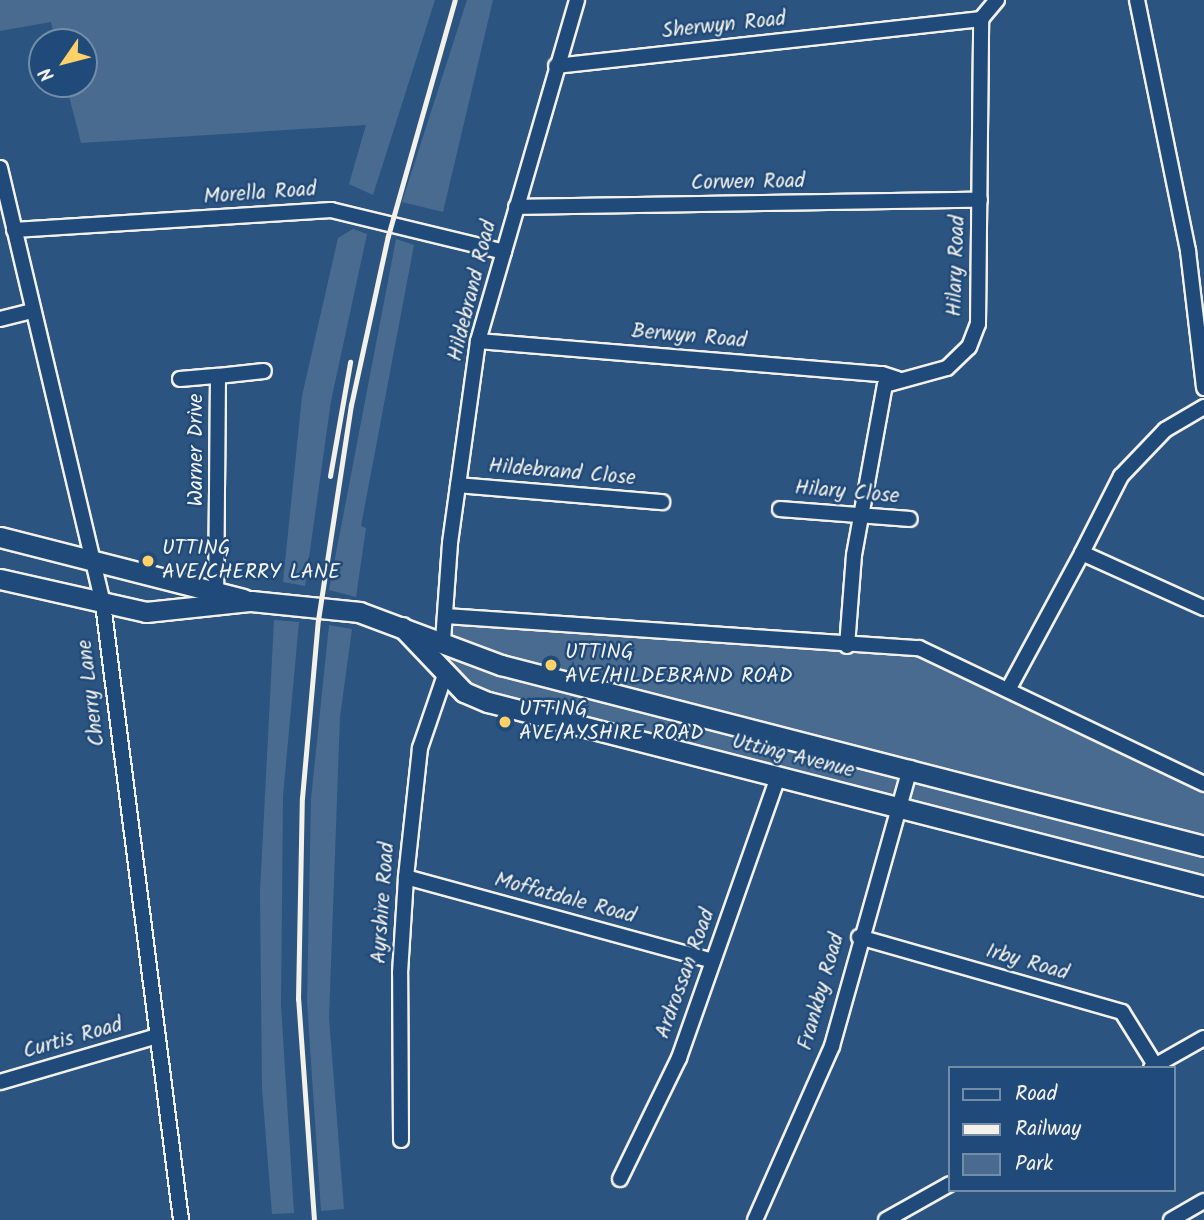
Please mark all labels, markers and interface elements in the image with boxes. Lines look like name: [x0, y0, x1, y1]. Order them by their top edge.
street label: Sherwyn Road: [661, 7, 787, 45]
north arrow: [28, 28, 98, 98]
text: N: [32, 60, 63, 87]
street label: Corwen Road: [691, 169, 805, 197]
street label: Morella Road: [203, 177, 317, 211]
street label: Hilary Road: [943, 215, 971, 317]
street label: Hildebrand Road: [443, 218, 503, 364]
street label: Berwyn Road: [630, 319, 748, 355]
street label: Warner Drive: [184, 393, 210, 507]
street label: Hildebrand Close: [487, 454, 637, 492]
street label: Hilary Close: [794, 476, 900, 510]
place label: UTTING AVE/CHERRY LANE: [162, 536, 340, 586]
marker: UTTING AVE/CHERRY LANE: [140, 553, 156, 569]
street label: Cherry Lane: [73, 638, 111, 748]
place label: UTTING AVE/HILDEBRAND ROAD: [565, 640, 793, 690]
marker: UTTING AVE/HILDEBRAND ROAD: [543, 657, 559, 673]
place label: UTTING AVE/AYSHIRE ROAD: [519, 697, 704, 747]
marker: UTTING AVE/AYSHIRE ROAD: [497, 714, 513, 730]
street label: Utting Avenue: [729, 730, 857, 784]
street label: Ayrshire Road: [367, 841, 401, 965]
street label: Moffatdale Road: [492, 868, 638, 930]
street label: Ardrossan Road: [651, 906, 721, 1042]
street label: Frankby Road: [793, 931, 851, 1053]
street label: Irby Road: [983, 939, 1071, 987]
street label: Curtis Road: [20, 1013, 126, 1065]
legend: [948, 1066, 1176, 1192]
text: Road: [1015, 1078, 1057, 1111]
text: Railway: [1015, 1113, 1081, 1146]
text: Park: [1015, 1148, 1053, 1181]

